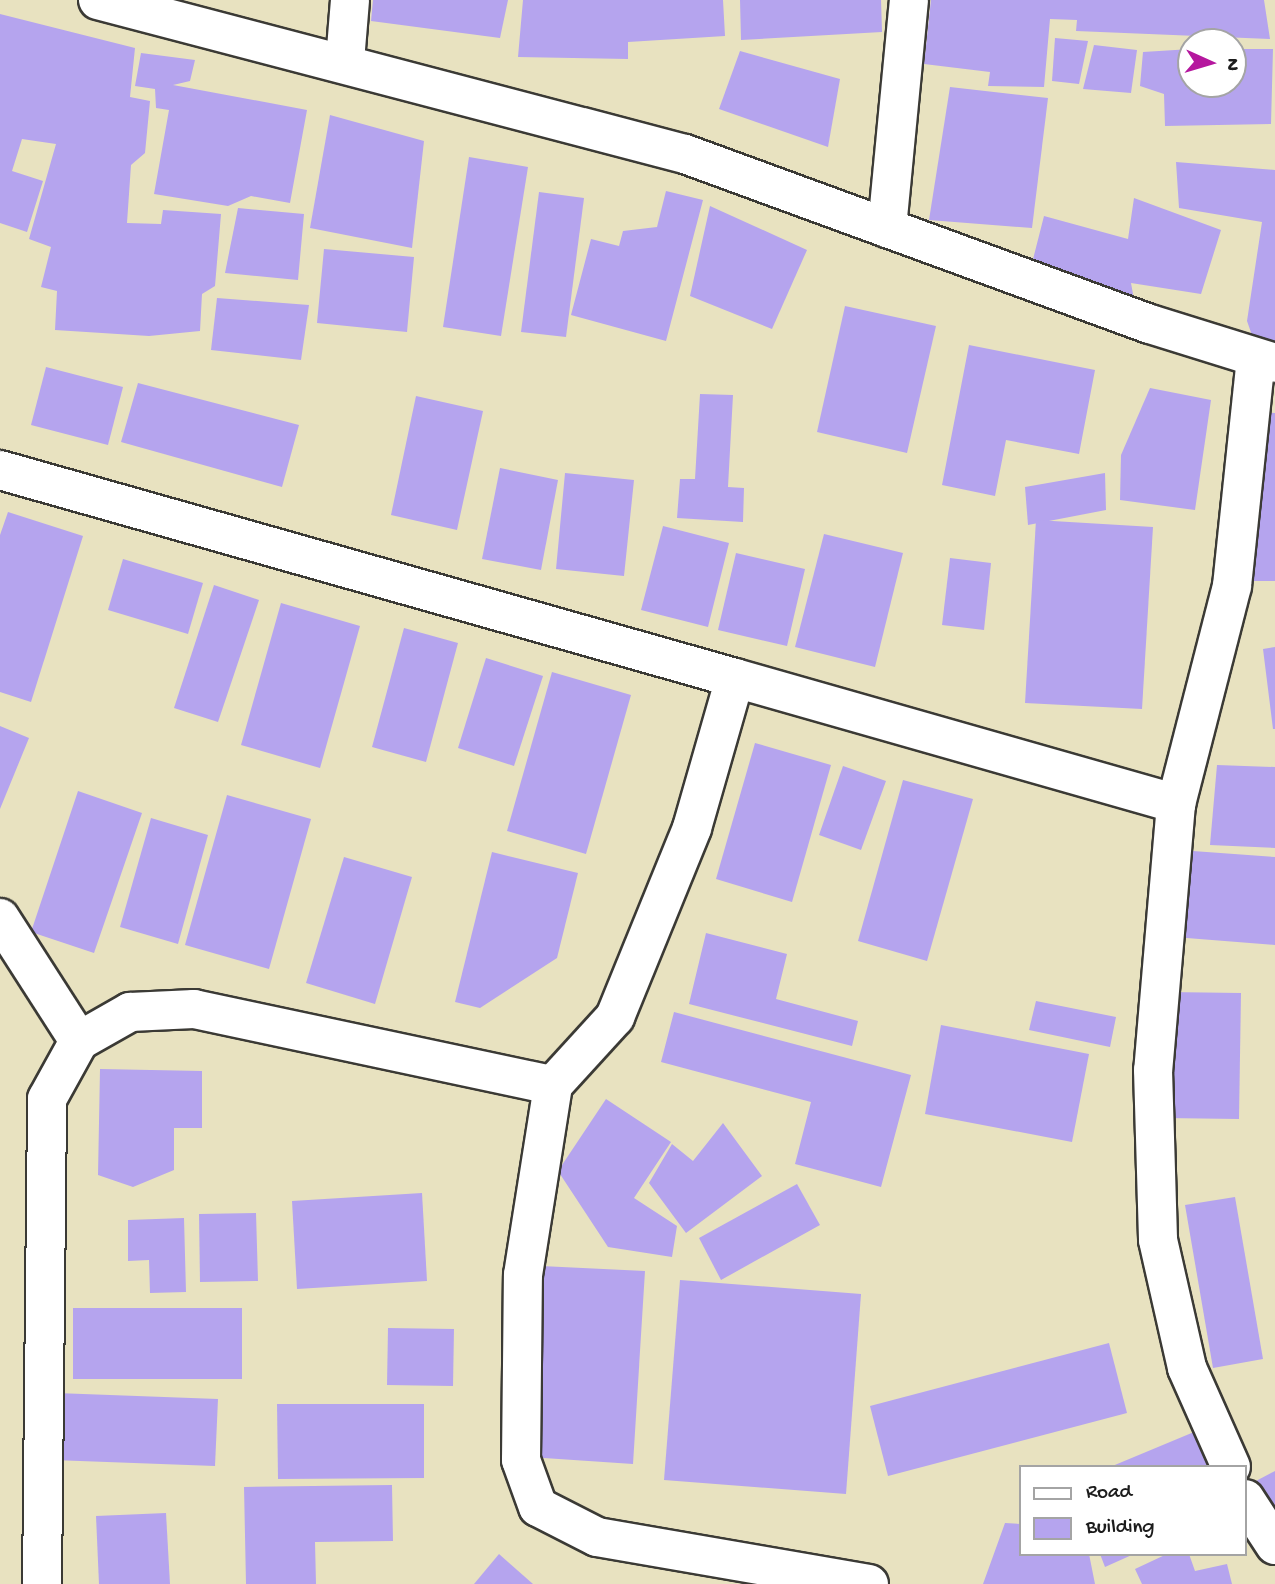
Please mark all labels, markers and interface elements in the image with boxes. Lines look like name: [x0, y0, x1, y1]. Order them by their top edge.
north arrow: [1177, 28, 1247, 98]
text: N: [1220, 57, 1243, 71]
legend: [1020, 1465, 1247, 1556]
text: Road: [1086, 1481, 1132, 1506]
text: Building: [1086, 1516, 1155, 1541]

